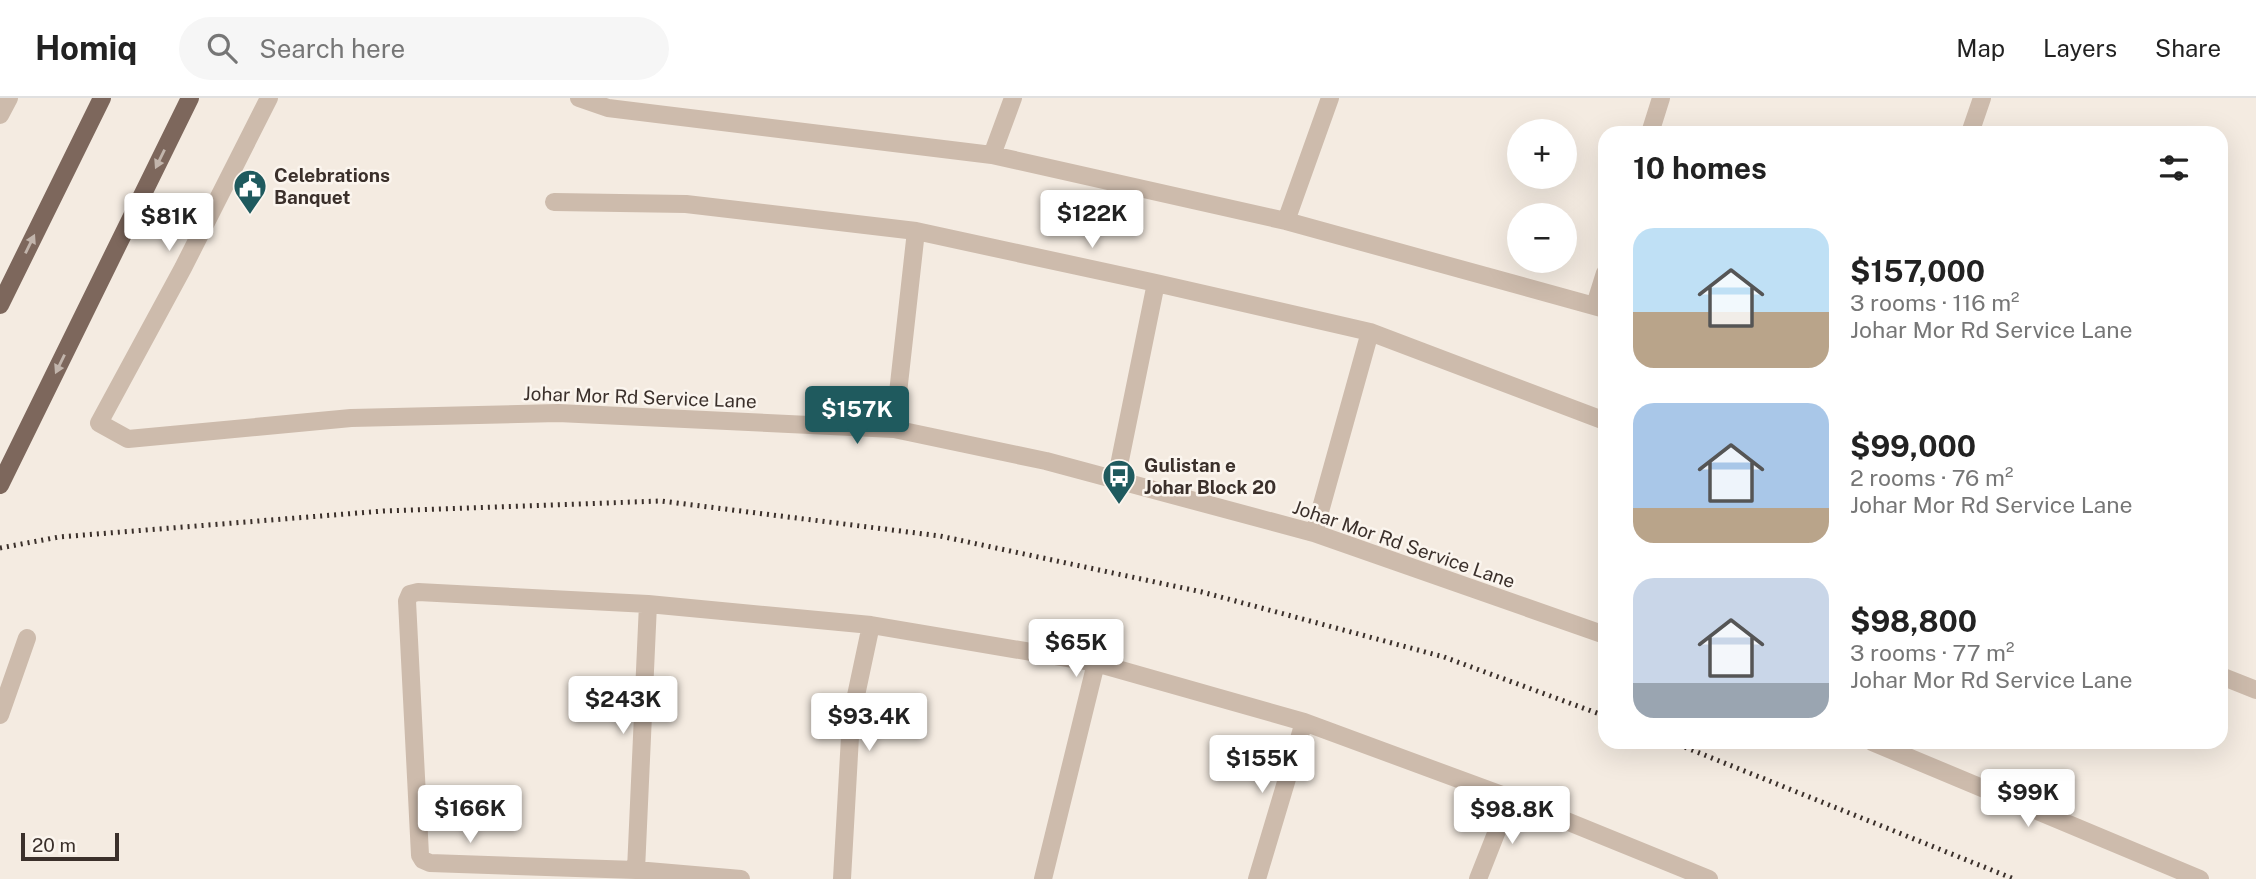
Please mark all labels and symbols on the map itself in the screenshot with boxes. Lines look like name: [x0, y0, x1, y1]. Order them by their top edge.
one-way arrow: [154, 149, 165, 169]
place label: Celebrations Banquet: [274, 164, 390, 208]
public building icon: Celebrations Banquet: [231, 167, 269, 216]
pin: $122K: [1043, 190, 1141, 250]
pin: $81K: [128, 194, 210, 253]
one-way arrow: [24, 234, 35, 254]
one-way arrow: [54, 354, 65, 374]
street label: Johar Mor Rd Service Lane: [523, 382, 757, 412]
pin: $157K: [808, 386, 906, 446]
place label: Gulistan e Johar Block 20: [1144, 454, 1276, 498]
bus stop icon: Gulistan e Johar Block 20: [1100, 457, 1138, 506]
street label: Johar Mor Rd Service Lane: [1290, 496, 1518, 592]
pin: $65K: [1035, 620, 1117, 679]
pin: $243K: [574, 676, 672, 736]
pin: $93.4K: [812, 694, 926, 753]
pin: $155K: [1213, 736, 1311, 795]
pin: $99K: [1987, 770, 2069, 829]
pin: $166K: [421, 786, 519, 845]
pin: $98.8K: [1455, 786, 1569, 846]
scale bar: [21, 830, 119, 862]

